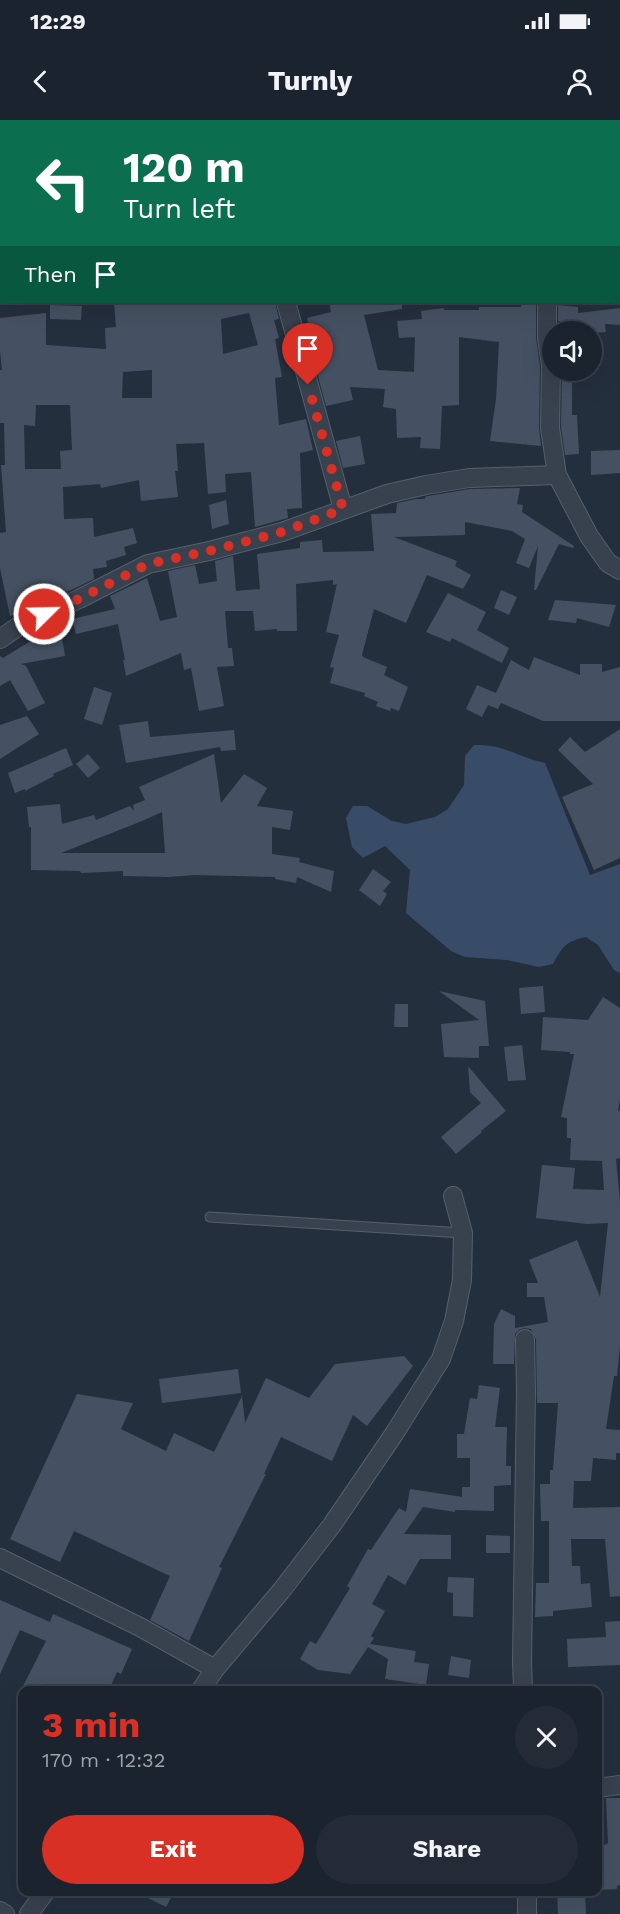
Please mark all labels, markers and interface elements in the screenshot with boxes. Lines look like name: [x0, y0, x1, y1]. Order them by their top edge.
text: 12:29: [30, 9, 86, 34]
icon: back: [24, 65, 57, 98]
text: Turnly: [268, 65, 352, 97]
icon: person: [563, 65, 596, 98]
text: 120 m: [123, 143, 245, 192]
icon: left: [24, 144, 102, 222]
text: Turn left: [123, 193, 235, 225]
icon: arrive: [89, 258, 122, 291]
text: Then: [24, 262, 77, 287]
map controls: [542, 321, 602, 381]
button: sound: [542, 321, 602, 381]
pin: [282, 323, 333, 385]
icon: arrive: [291, 332, 324, 365]
position arrow: [12, 582, 76, 646]
text: 3 min: [42, 1704, 140, 1746]
button: close: [515, 1706, 578, 1769]
text: 170 m · 12:32: [42, 1748, 165, 1772]
button: Exit: [42, 1815, 304, 1884]
button: Share: [316, 1815, 578, 1884]

